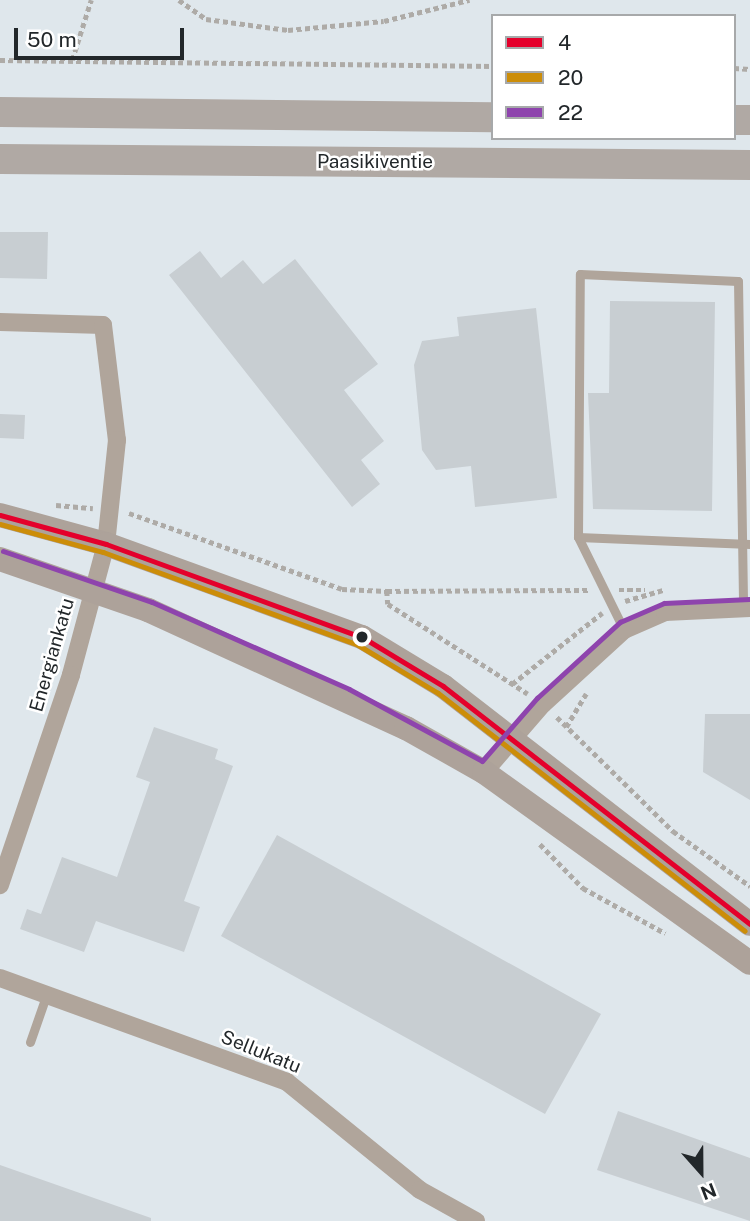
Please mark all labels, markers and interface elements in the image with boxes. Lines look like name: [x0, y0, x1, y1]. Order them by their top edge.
scale bar: [18, 14, 187, 58]
legend: [491, 14, 736, 140]
text: 50 m: [27, 27, 77, 52]
text: 4: [558, 30, 571, 55]
text: 20: [558, 65, 583, 90]
text: 22: [558, 100, 583, 125]
street label: Paasikiventie: [317, 151, 433, 173]
street label: Energiankatu: [25, 596, 79, 714]
unlabelled marker: [355, 630, 369, 644]
street label: Sellukatu: [218, 1026, 304, 1078]
north arrow: [666, 1137, 736, 1207]
text: N: [698, 1179, 719, 1205]

